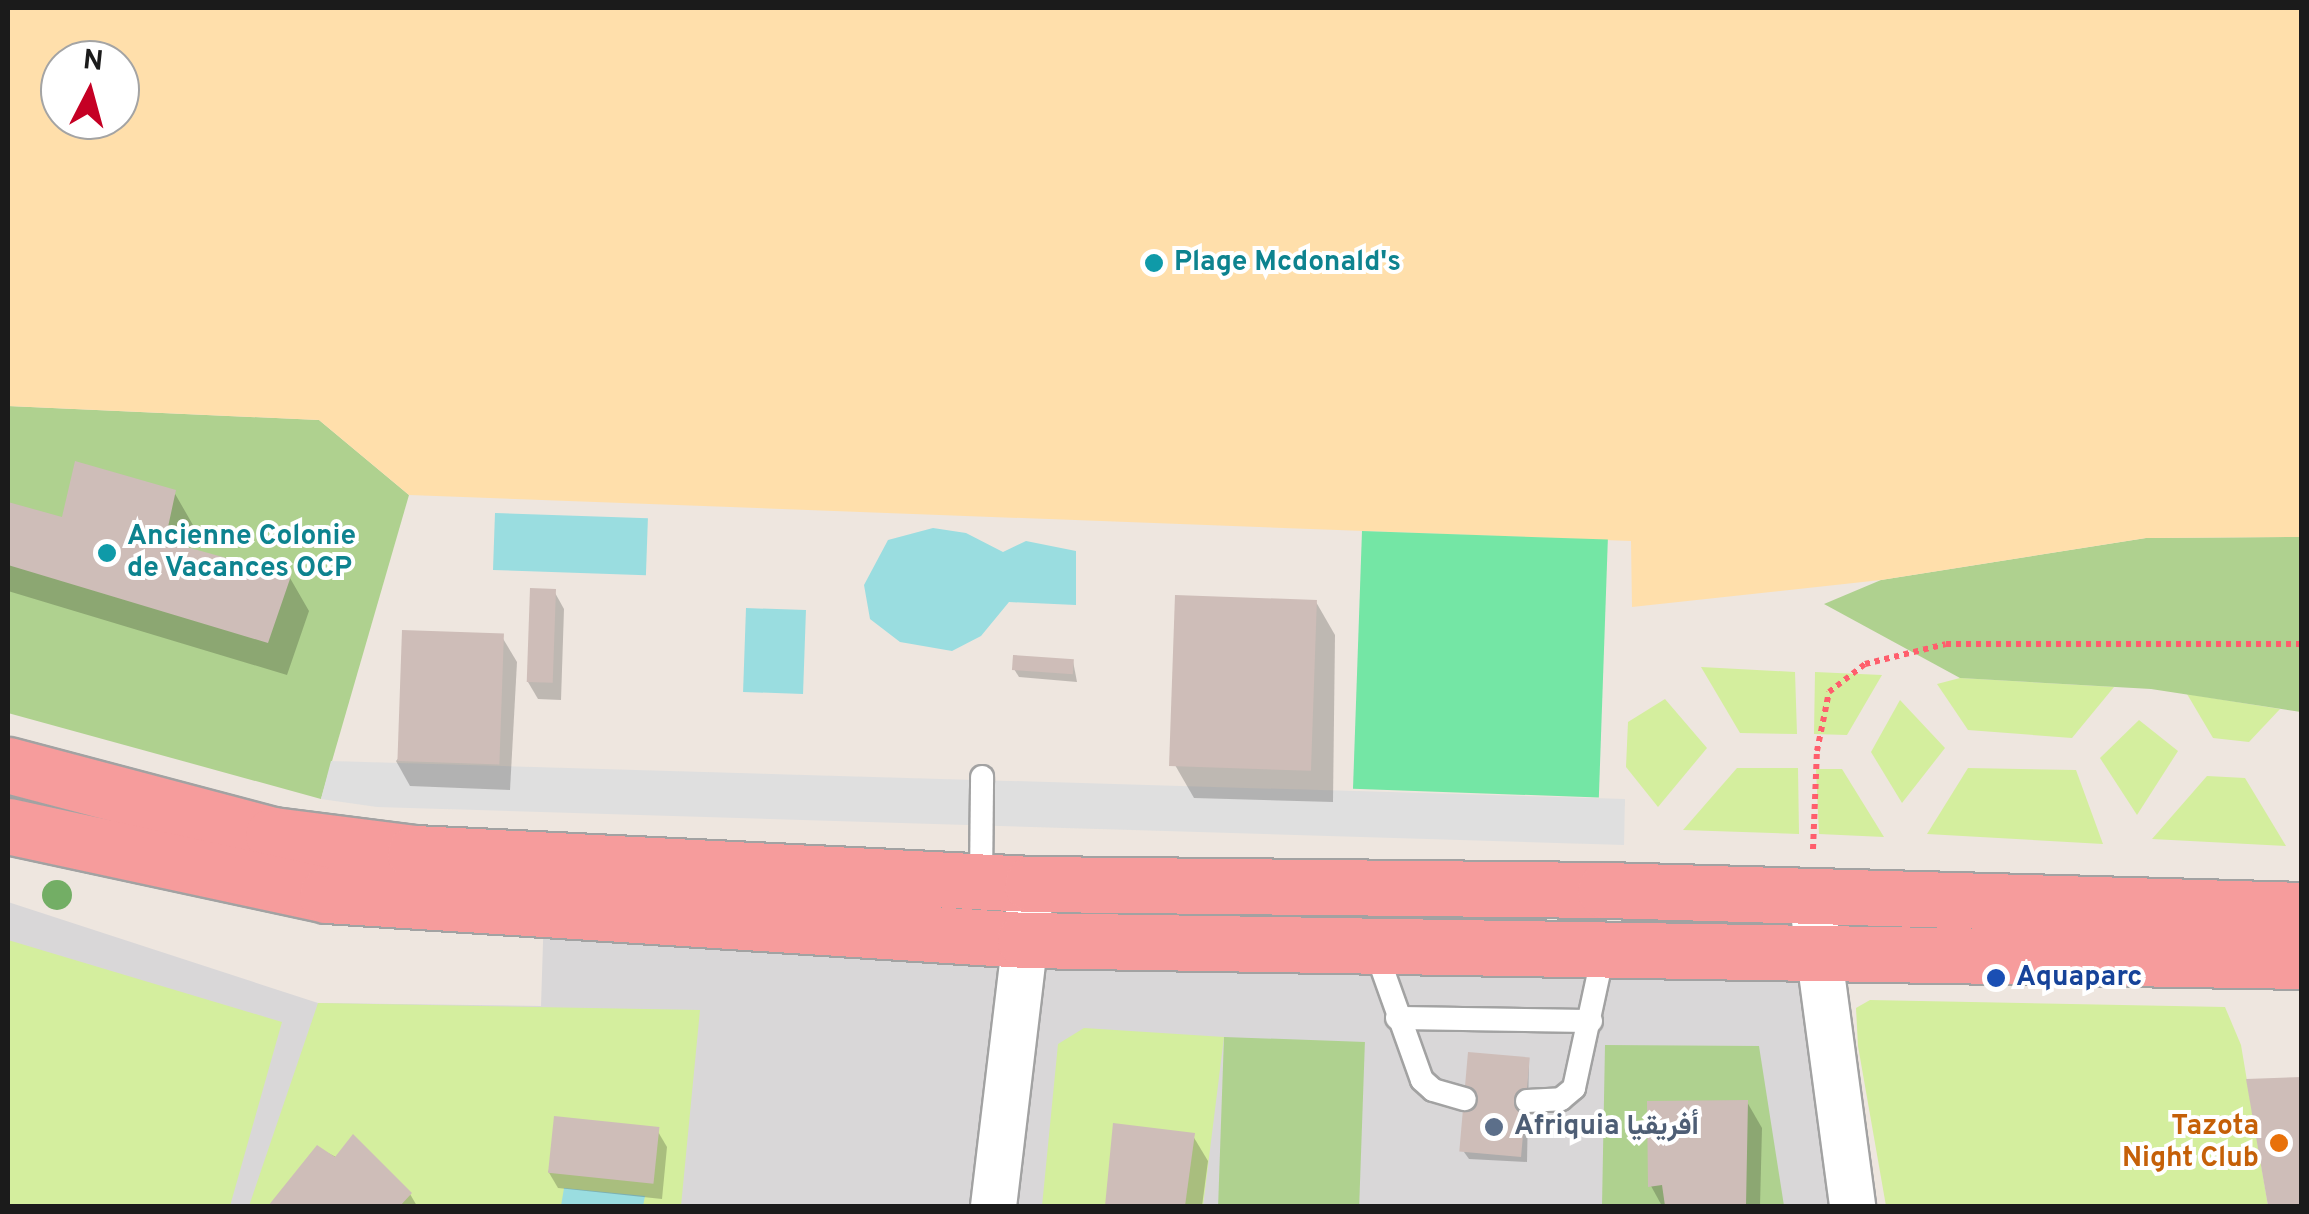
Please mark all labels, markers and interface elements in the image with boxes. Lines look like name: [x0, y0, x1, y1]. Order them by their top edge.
north arrow: [40, 40, 140, 140]
text: N: [81, 43, 105, 81]
place label: Plage Mcdonald's: [1174, 246, 1401, 280]
marker: Plage Mcdonald's: [1143, 252, 1165, 274]
place label: Ancienne Colonie de Vacances OCP: [127, 520, 356, 586]
marker: Ancienne Colonie de Vacances OCP: [96, 542, 118, 564]
place label: Aquaparc: [2016, 961, 2142, 995]
marker: Aquaparc: [1985, 967, 2007, 989]
place label: Afriquia أفريقيا: [1514, 1110, 1699, 1144]
place label: Tazota Night Club: [2122, 1110, 2259, 1176]
marker: Afriquia أفريقيا: [1483, 1116, 1505, 1138]
marker: Tazota Night Club: [2268, 1132, 2290, 1154]

